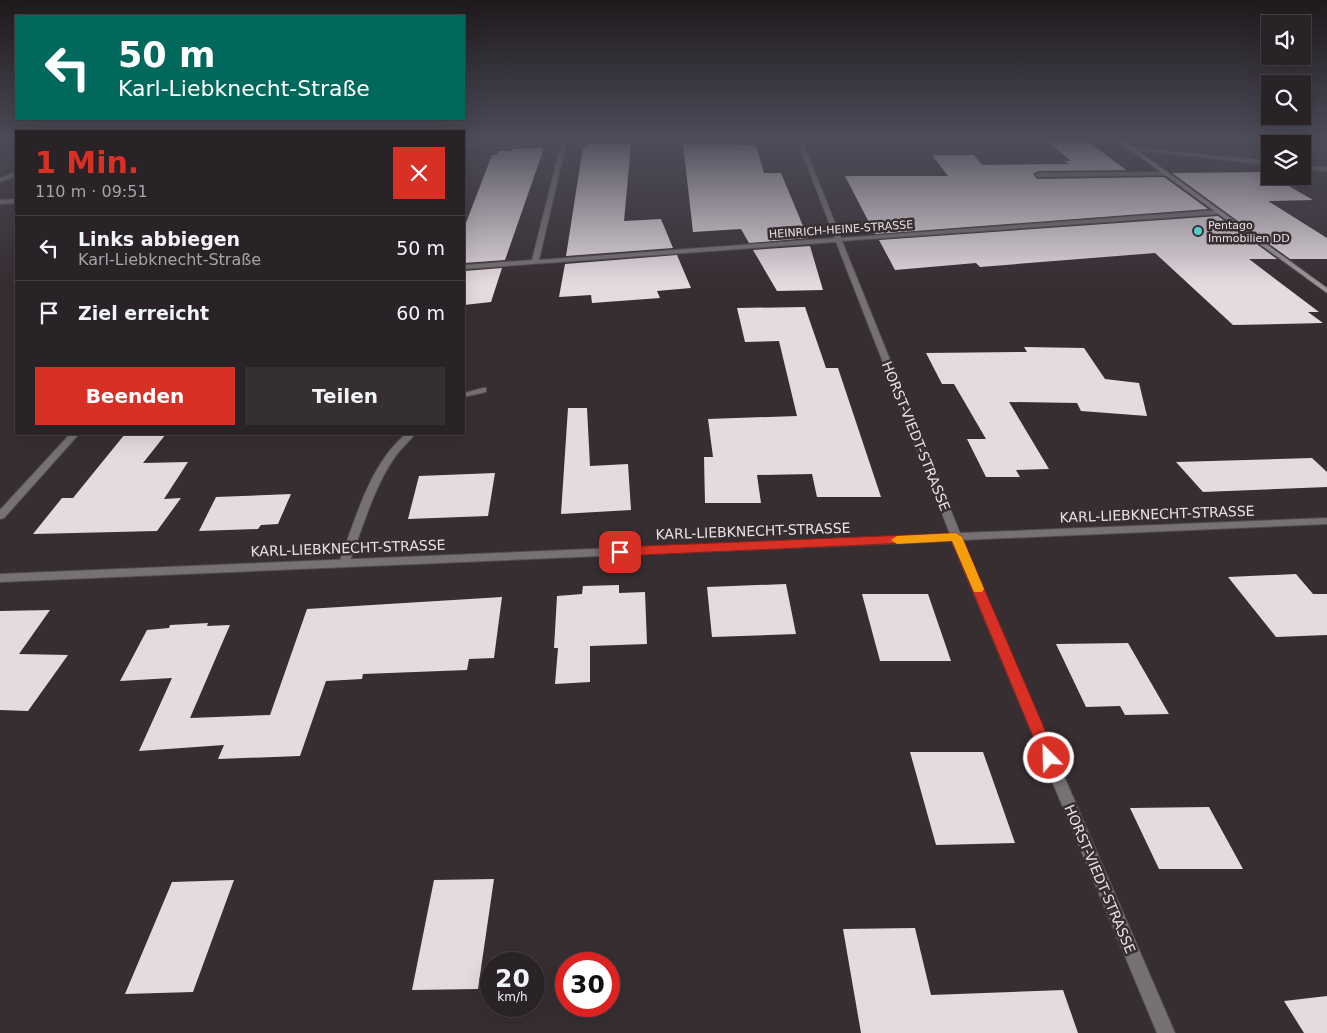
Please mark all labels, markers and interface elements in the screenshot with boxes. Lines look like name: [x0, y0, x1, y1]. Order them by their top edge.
map controls: [1261, 15, 1311, 185]
button: sound: [1261, 15, 1311, 65]
icon: left: [35, 35, 100, 100]
text: 50 m: [118, 35, 215, 75]
button: search: [1261, 75, 1311, 125]
text: Karl-Liebknecht-Straße: [118, 76, 370, 101]
button: layers: [1261, 135, 1311, 185]
text: 1 Min.: [35, 145, 139, 180]
button: close: [393, 147, 445, 199]
text: 110 m · 09:51: [35, 182, 148, 201]
street label: HEINRICH-HEINE-STRASSE: [769, 218, 914, 241]
place label: Pentago Immobilien DD: [1208, 219, 1290, 245]
marker: Pentago Immobilien DD: [1192, 225, 1204, 237]
text: Links abbiegen: [78, 228, 240, 250]
icon: left: [35, 234, 63, 262]
text: 50 m: [396, 237, 445, 259]
text: Karl-Liebknecht-Straße: [78, 250, 261, 269]
icon: arrive: [35, 299, 63, 327]
text: Ziel erreicht: [78, 302, 209, 324]
text: 60 m: [396, 302, 445, 324]
street label: HORST-VIEDT-STRASSE: [879, 359, 953, 513]
button: Beenden: [35, 367, 235, 425]
button: Teilen: [245, 367, 445, 425]
street label: KARL-LIEBKNECHT-STRASSE: [1059, 503, 1255, 525]
street label: KARL-LIEBKNECHT-STRASSE: [655, 520, 851, 542]
pin: [599, 531, 641, 573]
street label: KARL-LIEBKNECHT-STRASSE: [250, 537, 446, 559]
icon: arrive: [606, 538, 634, 566]
position arrow: [1022, 731, 1074, 783]
street label: HORST-VIEDT-STRASSE: [1061, 802, 1139, 956]
speed limit sign: 30: [555, 952, 620, 1017]
text: 20: [495, 964, 530, 993]
text: km/h: [497, 990, 528, 1004]

